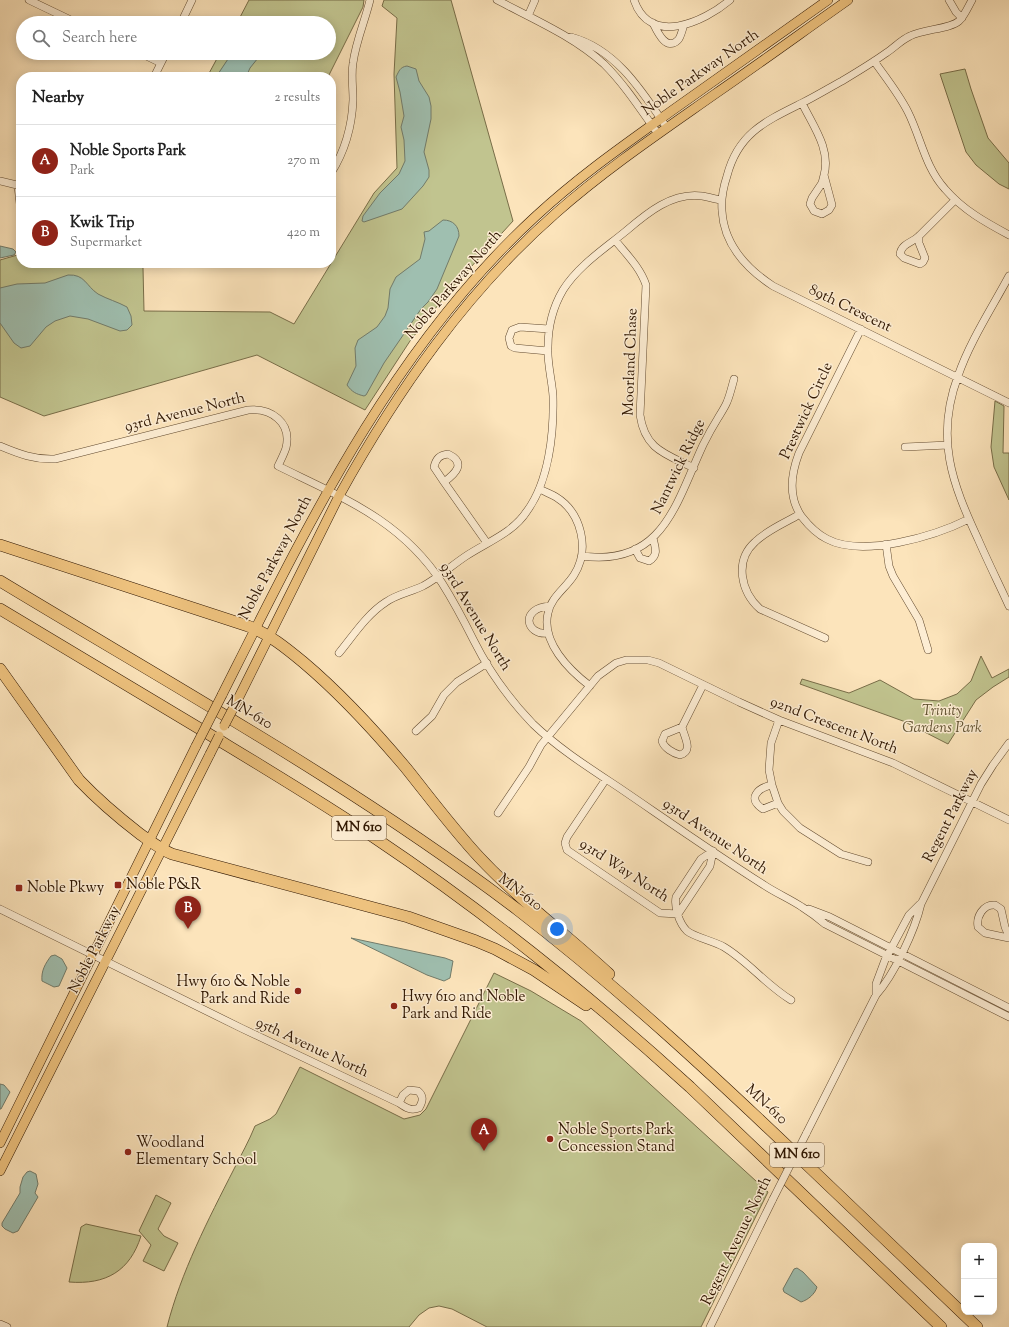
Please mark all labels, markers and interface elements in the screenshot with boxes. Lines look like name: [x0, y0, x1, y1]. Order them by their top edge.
search box: [16, 16, 336, 60]
street label: Noble Parkway North: [638, 25, 764, 121]
icon: search: [30, 27, 52, 49]
text: Search here: [62, 28, 137, 49]
text: Nearby: [32, 86, 84, 110]
text: 2 results: [275, 89, 320, 107]
text: Noble Sports Park: [70, 141, 186, 162]
text: A: [40, 152, 50, 170]
text: 270 m: [287, 152, 320, 170]
text: Park: [70, 162, 95, 180]
text: Kwik Trip: [70, 213, 134, 234]
text: B: [41, 224, 49, 242]
text: 420 m: [287, 224, 320, 242]
street label: Noble Parkway North: [401, 226, 508, 344]
text: Supermarket: [70, 234, 142, 252]
street label: 89th Crescent: [805, 280, 895, 338]
street label: Moorland Chase: [619, 308, 643, 416]
street label: Prestwick Circle: [775, 359, 839, 463]
street label: 93rd Avenue North: [123, 388, 248, 438]
street label: Nantwick Ridge: [647, 416, 711, 518]
street label: Noble Parkway North: [234, 492, 318, 624]
street label: 93rd Avenue North: [434, 559, 516, 675]
street label: MN-610: [222, 691, 276, 735]
street label: 92nd Crescent North: [767, 692, 901, 760]
park label: Trinity Gardens Park: [902, 701, 982, 739]
street label: Regent Parkway: [918, 765, 984, 866]
street label: 93rd Avenue North: [658, 794, 772, 880]
road number: MN 610: [332, 816, 386, 840]
street label: 93rd Way North: [575, 834, 673, 908]
street label: MN-610: [493, 869, 547, 917]
place label: Noble P&R: [126, 875, 201, 896]
place label: Noble Pkwy: [27, 878, 105, 899]
marker: Noble P&R: [113, 880, 123, 890]
marker: Noble Pkwy: [14, 883, 24, 893]
pin: B: [175, 896, 201, 929]
street label: Noble Parkway: [64, 902, 126, 998]
your location: [547, 919, 567, 939]
place label: Hwy 610 & Noble Park and Ride: [176, 972, 290, 1010]
marker: Hwy 610 & Noble Park and Ride: [293, 986, 303, 996]
place label: Hwy 610 and Noble Park and Ride: [402, 987, 525, 1025]
marker: Hwy 610 and Noble Park and Ride: [389, 1001, 399, 1011]
street label: 95th Avenue North: [252, 1013, 372, 1083]
street label: MN-610: [740, 1080, 792, 1130]
pin: A: [471, 1118, 497, 1151]
place label: Noble Sports Park Concession Stand: [558, 1120, 675, 1158]
place label: Woodland Elementary School: [136, 1133, 257, 1171]
marker: Noble Sports Park Concession Stand: [545, 1134, 555, 1144]
road number: MN 610: [770, 1143, 824, 1167]
marker: Woodland Elementary School: [123, 1147, 133, 1157]
street label: Regent Avenue North: [697, 1173, 778, 1309]
map controls: [961, 1243, 997, 1315]
button: +: [961, 1243, 997, 1279]
button: −: [961, 1279, 997, 1315]

